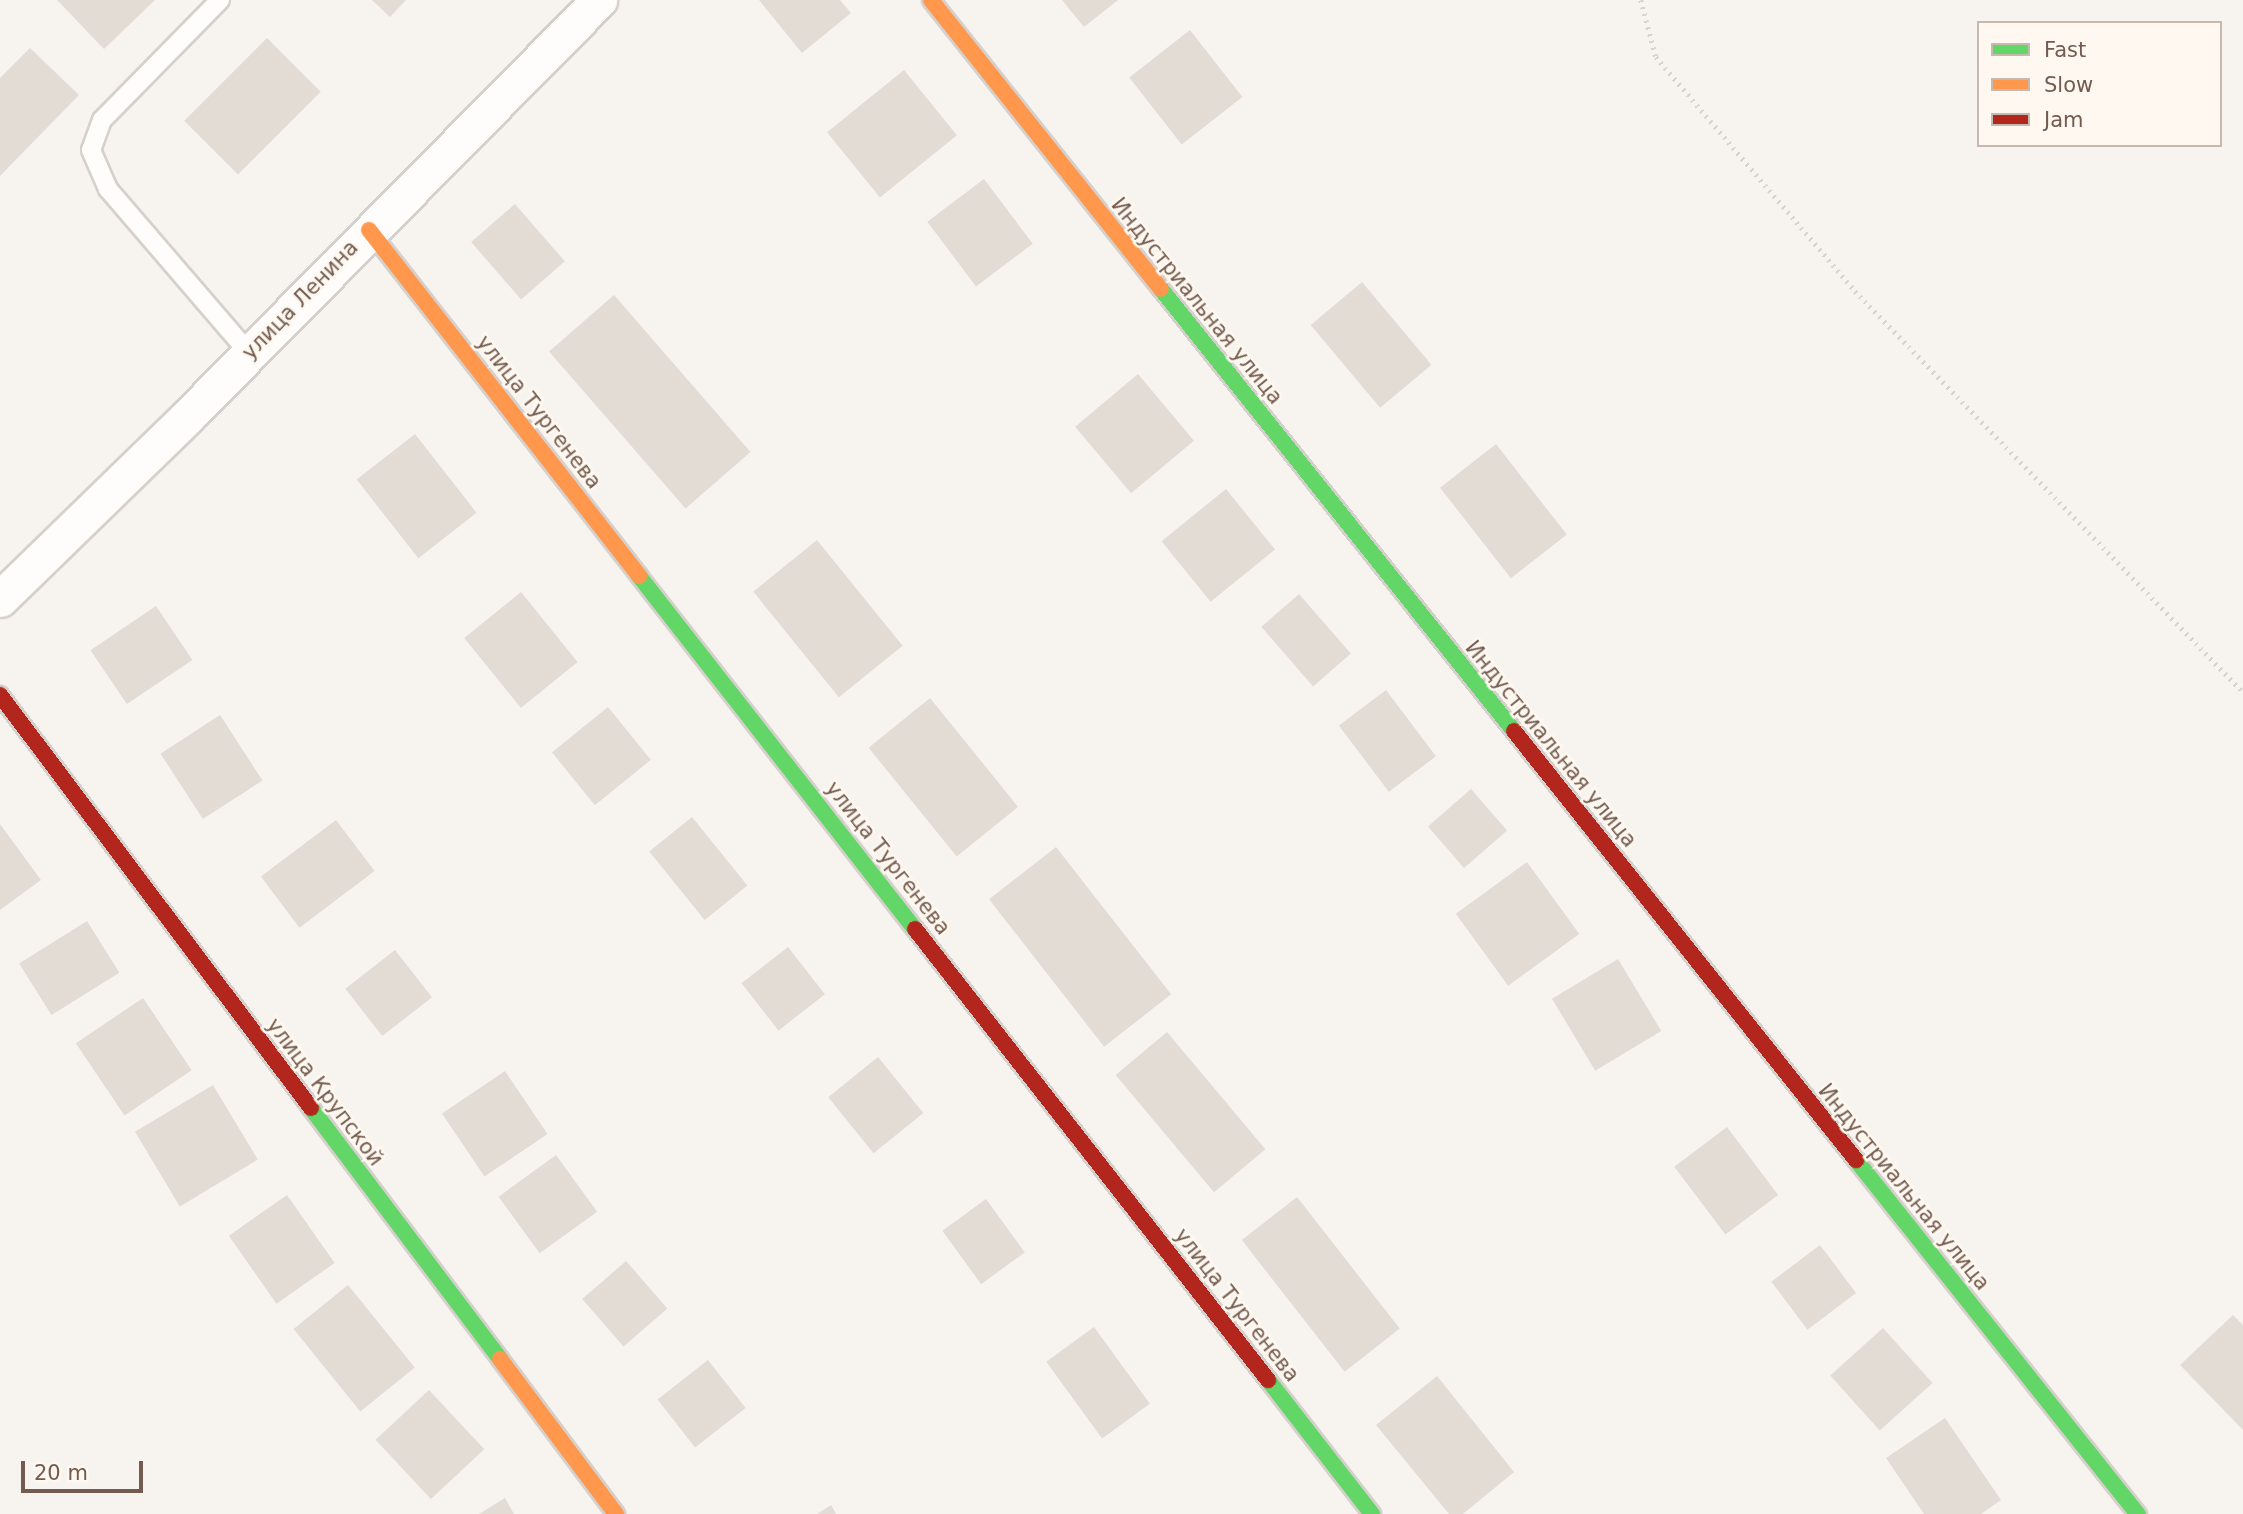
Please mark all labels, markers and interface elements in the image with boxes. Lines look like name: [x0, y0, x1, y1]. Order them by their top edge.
legend: [1977, 21, 2222, 147]
text: Fast: [2044, 38, 2086, 62]
text: Slow: [2044, 73, 2093, 97]
text: Jam: [2044, 108, 2084, 132]
street label: Индустриальная улица: [1106, 193, 1288, 409]
street label: улица Ленина: [237, 235, 363, 365]
street label: улица Тургенева: [471, 330, 607, 494]
street label: Индустриальная улица: [1460, 636, 1642, 852]
street label: улица Тургенева: [820, 776, 956, 940]
street label: улица Крупской: [261, 1013, 389, 1171]
street label: Индустриальная улица: [1813, 1079, 1995, 1295]
street label: улица Тургенева: [1169, 1223, 1305, 1387]
scale bar: [24, 1448, 147, 1492]
text: 20 m: [34, 1461, 88, 1485]

